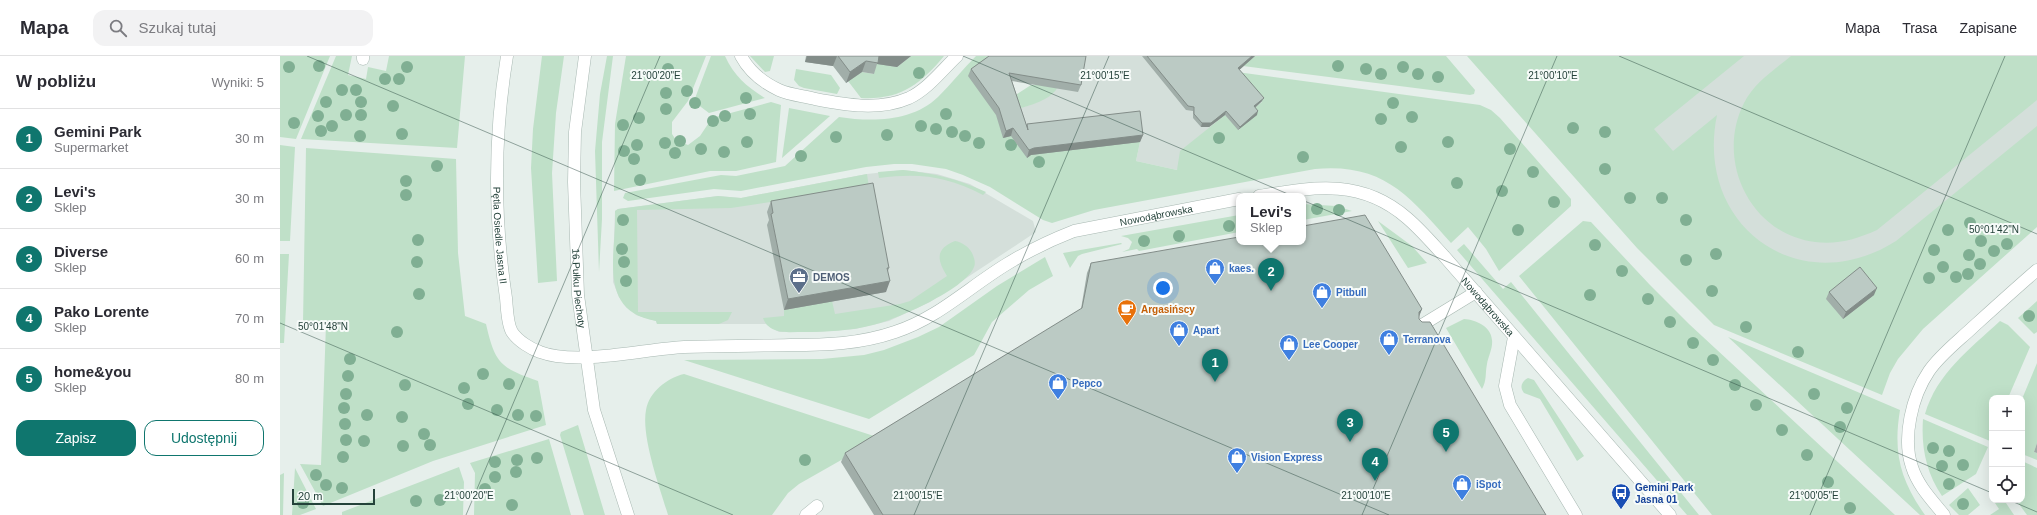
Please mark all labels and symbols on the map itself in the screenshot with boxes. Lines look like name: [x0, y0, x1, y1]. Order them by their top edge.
text: 21°00'20"E: [631, 70, 681, 81]
text: 21°00'15"E: [1080, 70, 1130, 81]
text: 21°00'10"E: [1528, 70, 1578, 81]
street label: Pętla Osiedle Jasna II: [492, 187, 509, 285]
street label: Nowodąbrowska: [1119, 203, 1194, 228]
text: 50°01'42"N: [1969, 224, 2019, 235]
street label: 16 Pułku Piechoty: [571, 248, 588, 329]
shop icon: kaes.: [1204, 257, 1226, 285]
pin: 2: [1258, 258, 1284, 291]
place label: kaes.: [1229, 263, 1254, 274]
office icon: DEMOS: [788, 266, 810, 294]
place label: DEMOS: [813, 272, 850, 283]
street label: Nowodąbrowska: [1460, 275, 1517, 338]
your location: [1153, 278, 1173, 298]
shop icon: Pitbull: [1311, 281, 1333, 309]
place label: Pitbull: [1336, 287, 1367, 298]
cafe icon: Argasińscy: [1116, 298, 1138, 326]
place label: Argasińscy: [1141, 304, 1195, 315]
shop icon: Apart: [1168, 319, 1190, 347]
text: 50°01'48"N: [298, 321, 348, 332]
place label: Apart: [1193, 325, 1220, 336]
shop icon: Terranova: [1378, 328, 1400, 356]
shop icon: Lee Cooper: [1278, 333, 1300, 361]
place label: Terranova: [1403, 334, 1451, 345]
place label: Lee Cooper: [1303, 339, 1358, 350]
pin: 1: [1202, 349, 1228, 382]
shop icon: Pepco: [1047, 372, 1069, 400]
place label: Pepco: [1072, 378, 1102, 389]
pin: 3: [1337, 409, 1363, 442]
pin: 5: [1433, 419, 1459, 452]
shop icon: Vision Express: [1226, 446, 1248, 474]
pin: 4: [1362, 448, 1388, 481]
place label: Vision Express: [1251, 452, 1323, 463]
shop icon: iSpot: [1451, 473, 1473, 501]
place label: iSpot: [1476, 479, 1502, 490]
bus stop icon: Gemini Park Jasna 01: [1610, 482, 1632, 510]
place label: Gemini Park Jasna 01: [1635, 482, 1694, 505]
scale bar: [292, 487, 375, 506]
text: 21°00'20"E: [444, 490, 494, 501]
text: 21°00'15"E: [893, 490, 943, 501]
text: 21°00'10"E: [1341, 490, 1391, 501]
text: 21°00'05"E: [1789, 490, 1839, 501]

